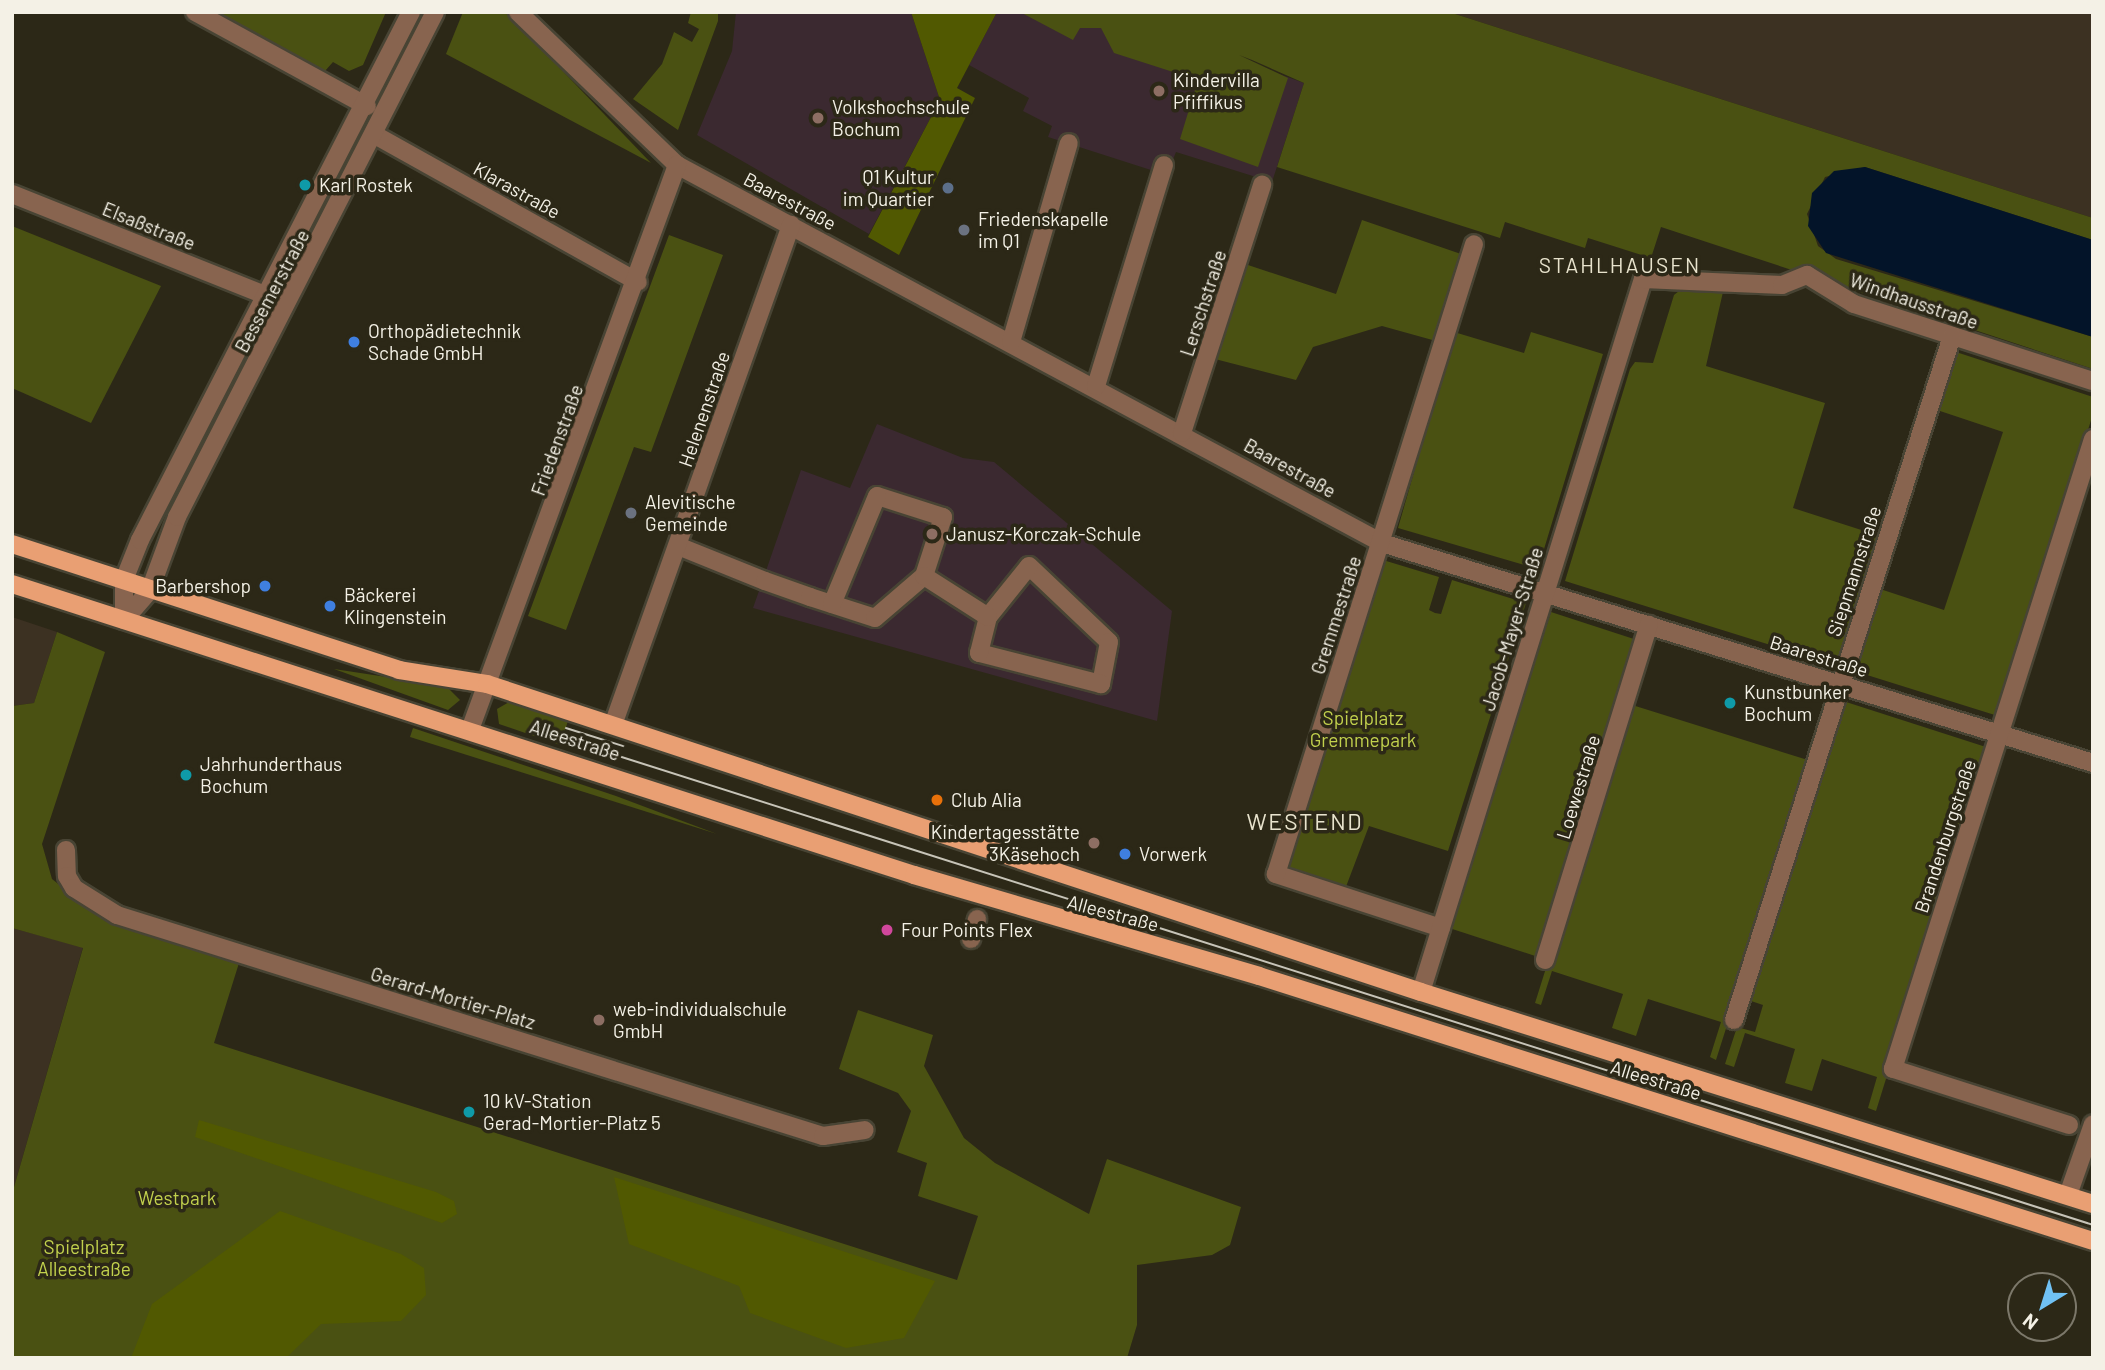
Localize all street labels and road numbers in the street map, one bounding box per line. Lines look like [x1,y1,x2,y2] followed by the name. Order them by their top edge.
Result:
[470,157,564,223] street label: Klarastraße
[740,167,840,235] street label: Baarestraße
[99,197,199,255] street label: Elsaßstraße
[230,226,314,356] street label: Bessemerstraße
[1175,247,1231,359] street label: Lerschstraße
[1847,268,1981,334] street label: Windhausstraße
[674,348,734,470] street label: Helenenstraße
[526,381,588,499] street label: Friedenstraße
[1240,433,1340,503] street label: Baarestraße
[1822,503,1886,639] street label: Siepmannstraße
[1476,544,1548,714] street label: Jacob-Mayer-Straße
[1306,553,1366,677] street label: Gremmestraße
[1767,630,1871,682] street label: Baarestraße
[527,715,623,765] street label: Alleestraße
[1551,732,1605,842] street label: Loewestraße
[1909,756,1981,916] street label: Brandenburgstraße
[1065,890,1161,936] street label: Alleestraße
[368,962,538,1034] street label: Gerard-Mortier-Platz
[1608,1055,1704,1105] street label: Alleestraße

